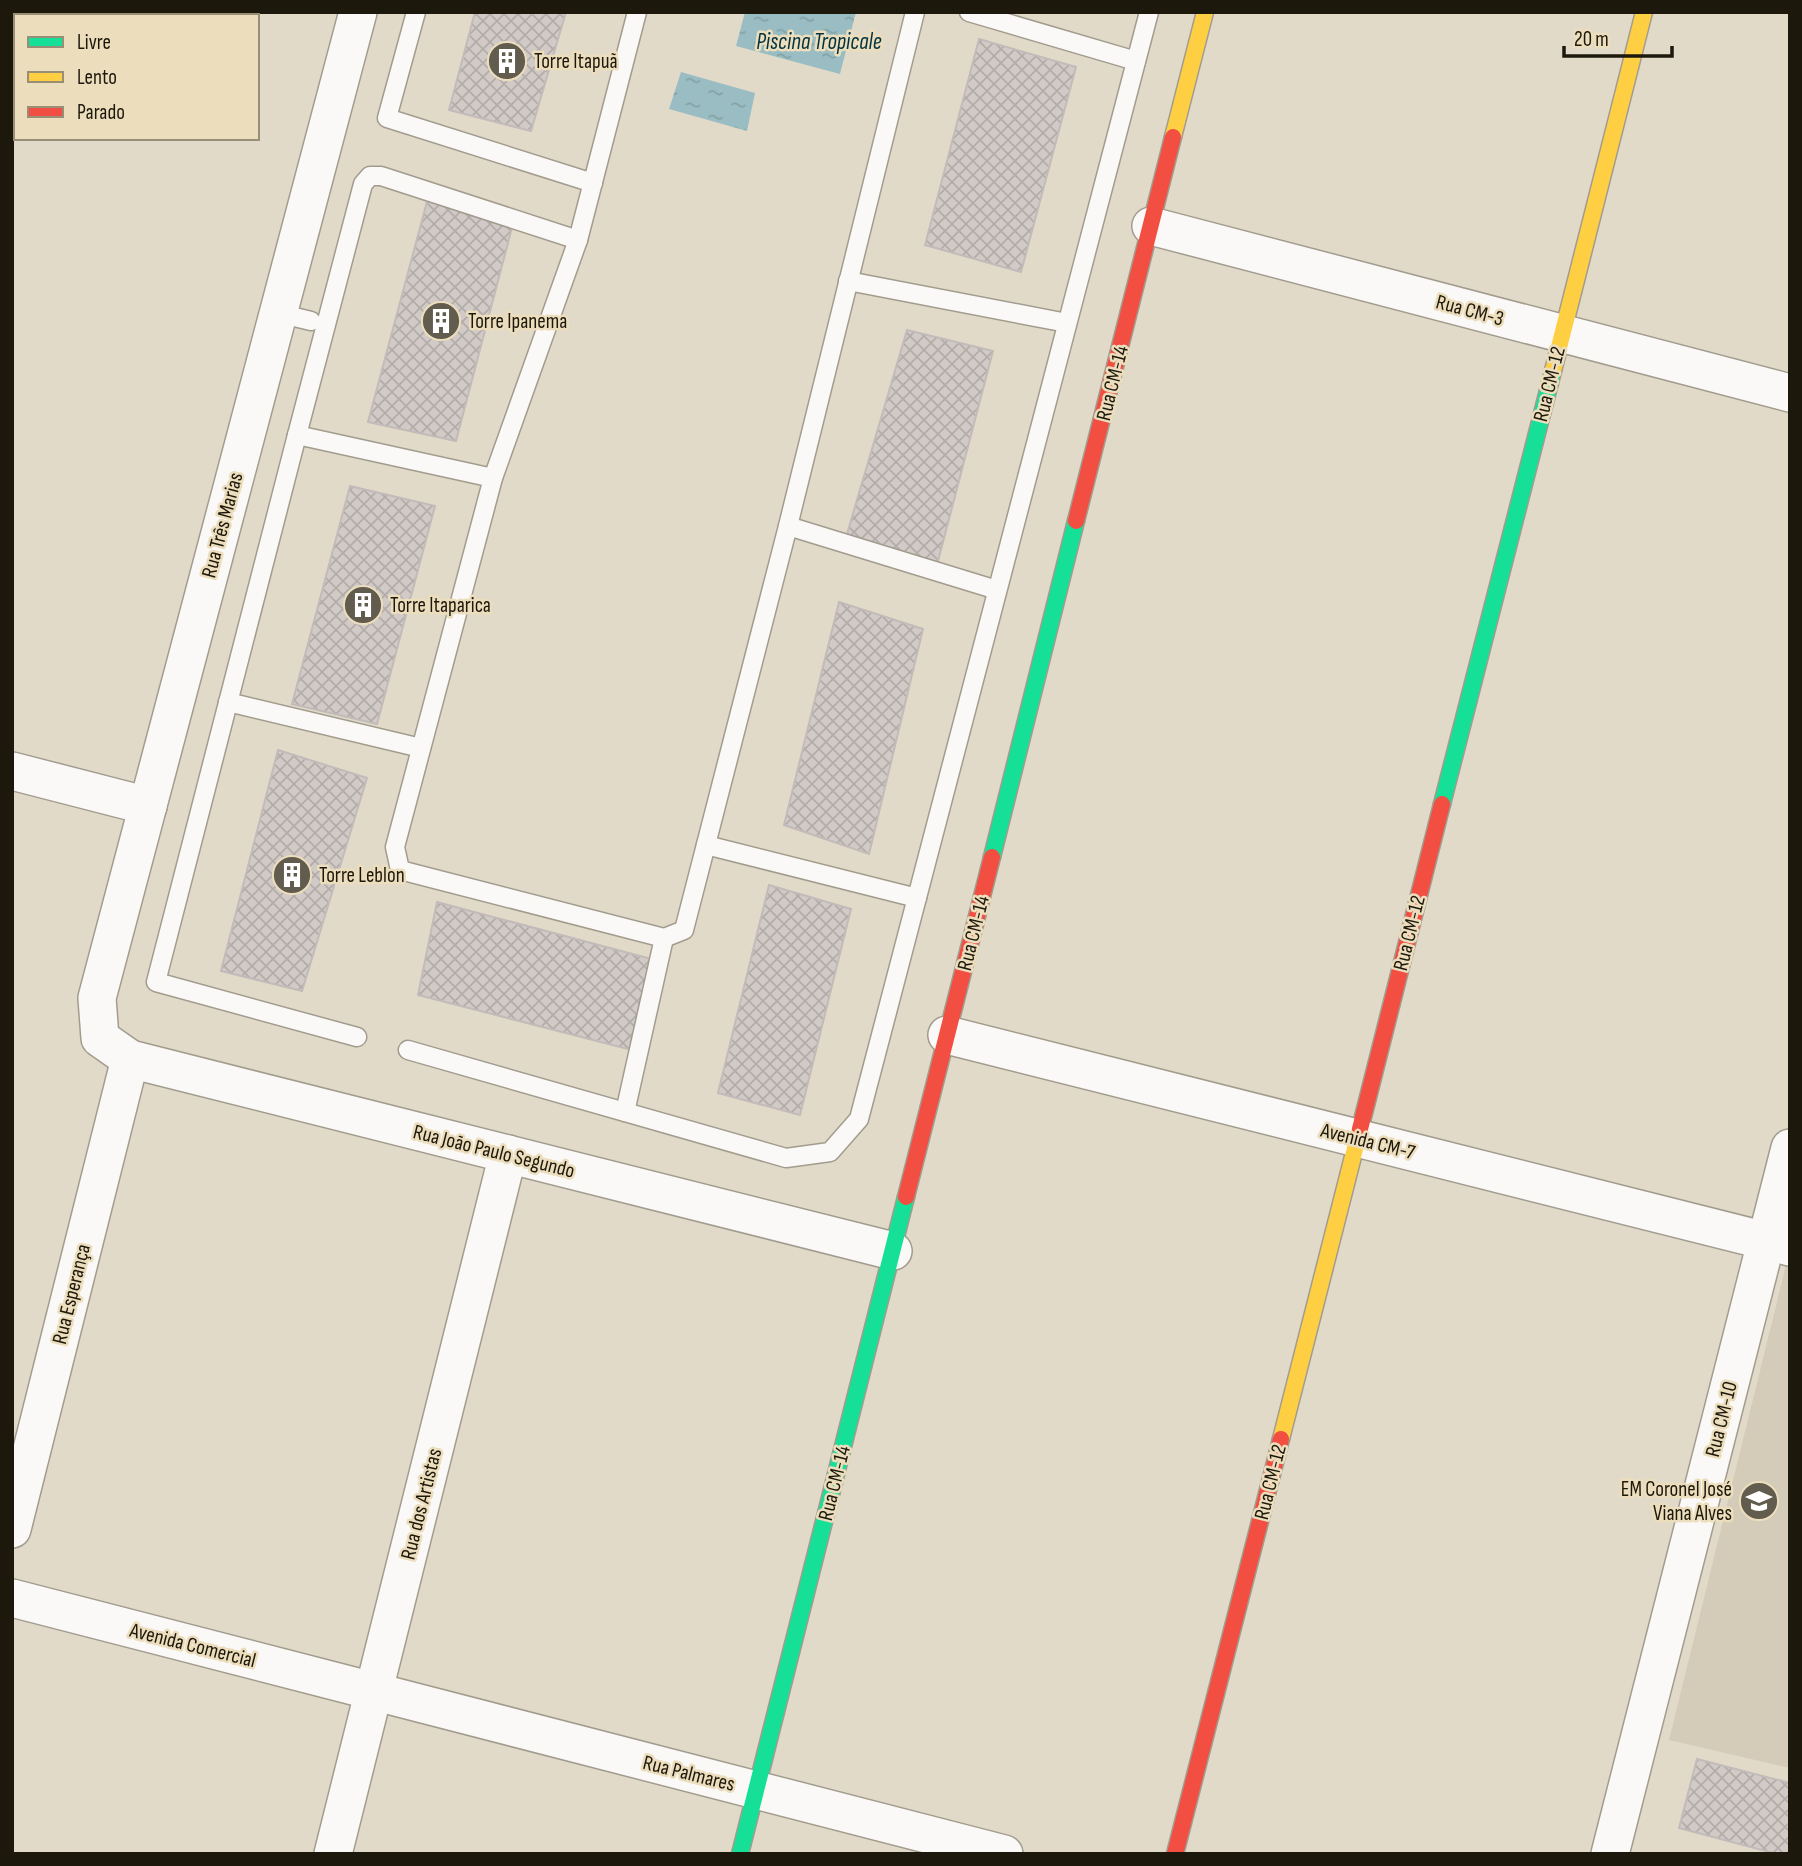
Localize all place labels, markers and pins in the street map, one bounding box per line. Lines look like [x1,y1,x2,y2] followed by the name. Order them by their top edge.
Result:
[486,40,528,82] building icon: Torre Itapuã
[534,49,618,74] place label: Torre Itapuã
[420,300,462,342] building icon: Torre Ipanema
[468,309,567,334] place label: Torre Ipanema
[342,584,384,626] building icon: Torre Itaparica
[390,593,491,618] place label: Torre Itaparica
[271,854,313,896] building icon: Torre Leblon
[319,863,405,888] place label: Torre Leblon
[1621,1477,1732,1526] place label: EM Coronel José Viana Alves
[1738,1480,1780,1522] school or university icon: EM Coronel José Viana Alves

